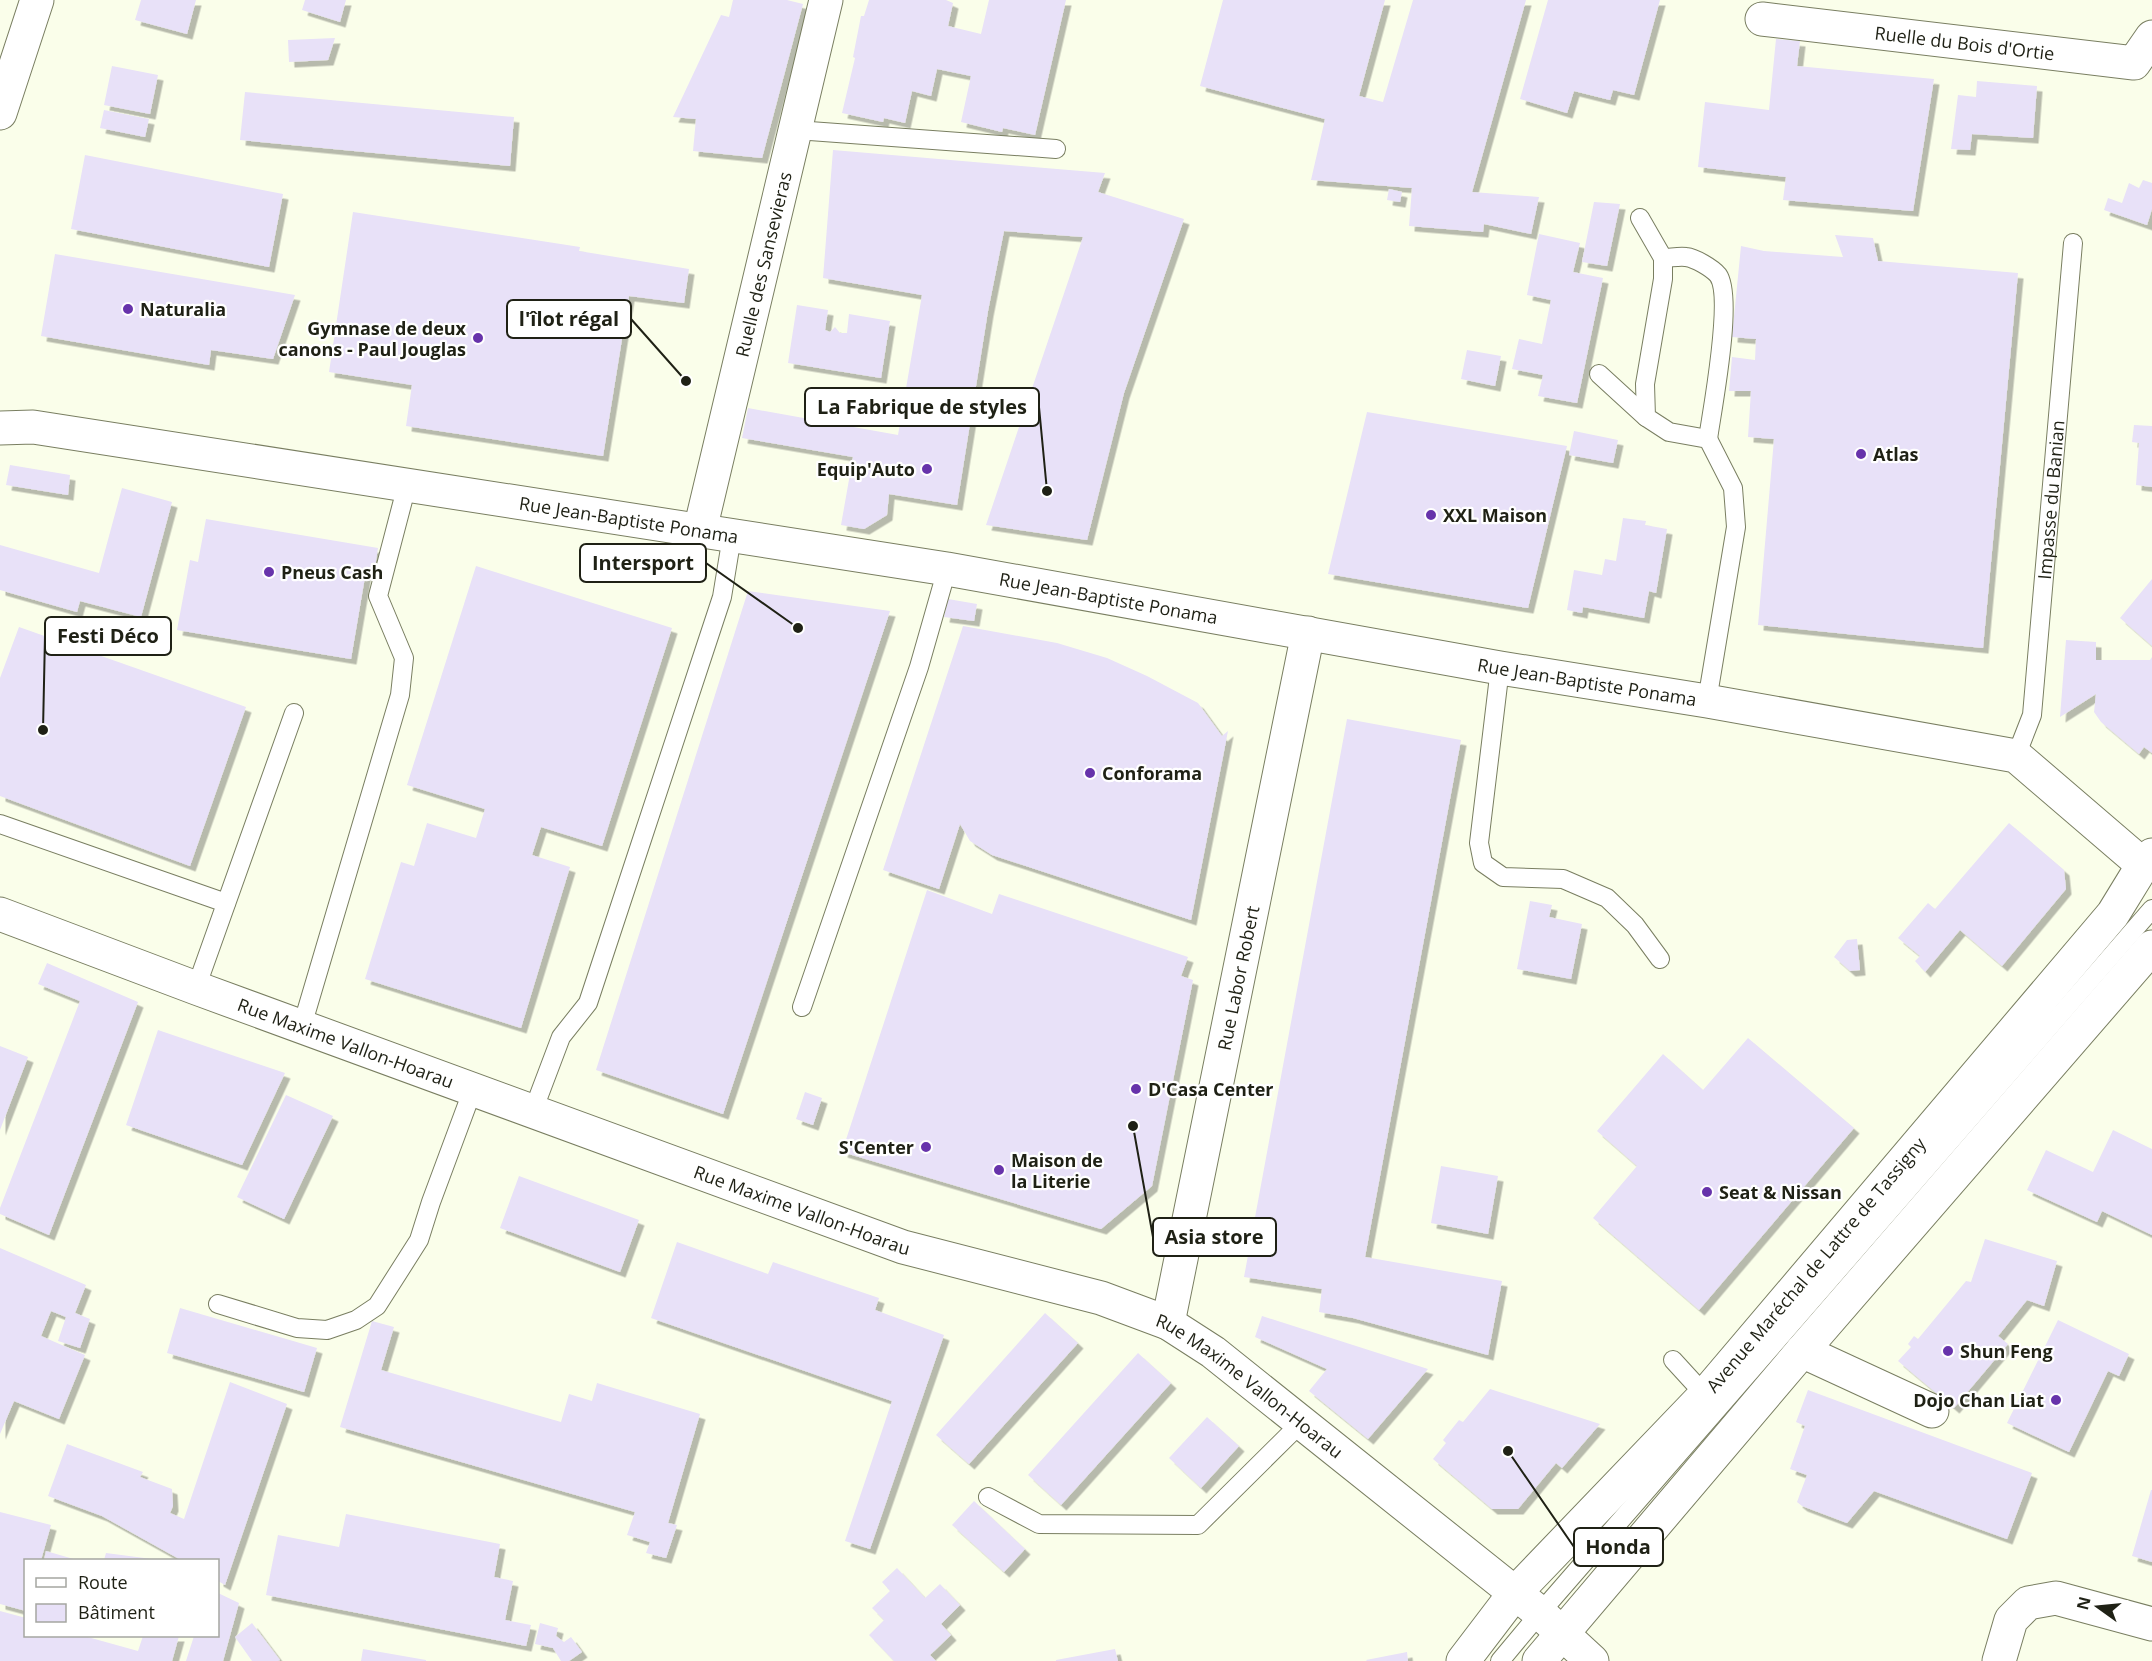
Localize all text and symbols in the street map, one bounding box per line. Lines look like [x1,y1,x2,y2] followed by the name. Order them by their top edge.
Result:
[1873,20,2056,65] street label: Ruelle du Bois d'Ortie
[730,169,797,359] street label: Ruelle des Sansevieras
[140,297,226,321] place label: Naturalia
[507,300,631,338] callout: l'îlot régal
[121,302,135,316] marker: Naturalia
[519,305,619,332] text: l'îlot régal
[278,316,467,361] place label: Gymnase de deux canons - Paul Jouglas
[471,331,485,345] marker: Gymnase de deux canons - Paul Jouglas
[805,388,1039,426] callout: La Fabrique de styles
[817,393,1027,420] text: La Fabrique de styles
[2032,419,2070,580] street label: Impasse du Banian
[1873,442,1919,466] place label: Atlas
[1854,447,1868,461] marker: Atlas
[817,457,915,481] place label: Equip'Auto
[920,462,934,476] marker: Equip'Auto
[518,491,740,548] street label: Rue Jean-Baptiste Ponama
[1443,503,1547,527] place label: XXL Maison
[1424,508,1438,522] marker: XXL Maison
[580,544,706,582] callout: Intersport
[592,549,694,576] text: Intersport
[281,560,383,584] place label: Pneus Cash
[262,565,276,579] marker: Pneus Cash
[997,567,1220,629] street label: Rue Jean-Baptiste Ponama
[45,617,171,655] callout: Festi Déco
[57,622,159,649] text: Festi Déco
[1476,652,1698,711] street label: Rue Jean-Baptiste Ponama
[1102,761,1202,785] place label: Conforama
[1083,766,1097,780] marker: Conforama
[1212,904,1264,1053] street label: Rue Labor Robert
[234,992,457,1093] street label: Rue Maxime Vallon-Hoarau
[1148,1077,1274,1101] place label: D'Casa Center
[1129,1082,1143,1096] marker: D'Casa Center
[1701,1131,1931,1397] street label: Avenue Maréchal de Lattre de Tassigny
[839,1135,914,1159] place label: S'Center
[919,1140,933,1154] marker: S'Center
[1011,1148,1103,1193] place label: Maison de la Literie
[691,1159,913,1260] street label: Rue Maxime Vallon-Hoarau
[992,1163,1006,1177] marker: Maison de la Literie
[1719,1180,1842,1204] place label: Seat & Nissan
[1700,1185,1714,1199] marker: Seat & Nissan
[1153,1218,1276,1256] callout: Asia store
[1164,1223,1264,1250] text: Asia store
[1153,1308,1348,1463] street label: Rue Maxime Vallon-Hoarau
[1960,1339,2053,1363] place label: Shun Feng
[1941,1344,1955,1358] marker: Shun Feng
[1913,1388,2044,1412] place label: Dojo Chan Liat
[2049,1393,2063,1407] marker: Dojo Chan Liat
[1574,1528,1663,1566] callout: Honda
[1585,1533,1651,1560] text: Honda
[24,1559,219,1637] legend
[78,1570,128,1594] text: Route
[2068,1577,2128,1637] north arrow
[2071,1594,2096,1612] text: N
[78,1600,155,1624] text: Bâtiment

